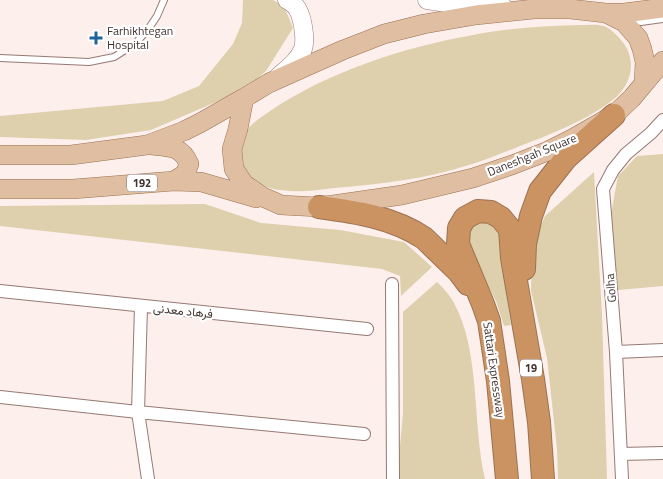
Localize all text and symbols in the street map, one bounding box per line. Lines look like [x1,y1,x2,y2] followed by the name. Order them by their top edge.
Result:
[107,21,173,54] place label: Farhikhtegan Hospital
[89,31,103,45] marker: Farhikhtegan Hospital
[484,128,579,181] street label: Daneshgah Square
[127,174,157,192] road number: 192
[600,273,621,303] street label: Golha
[152,298,214,323] street label: فرهاد معدنی
[478,321,511,419] street label: Sattari Expressway
[520,359,542,376] road number: 19

